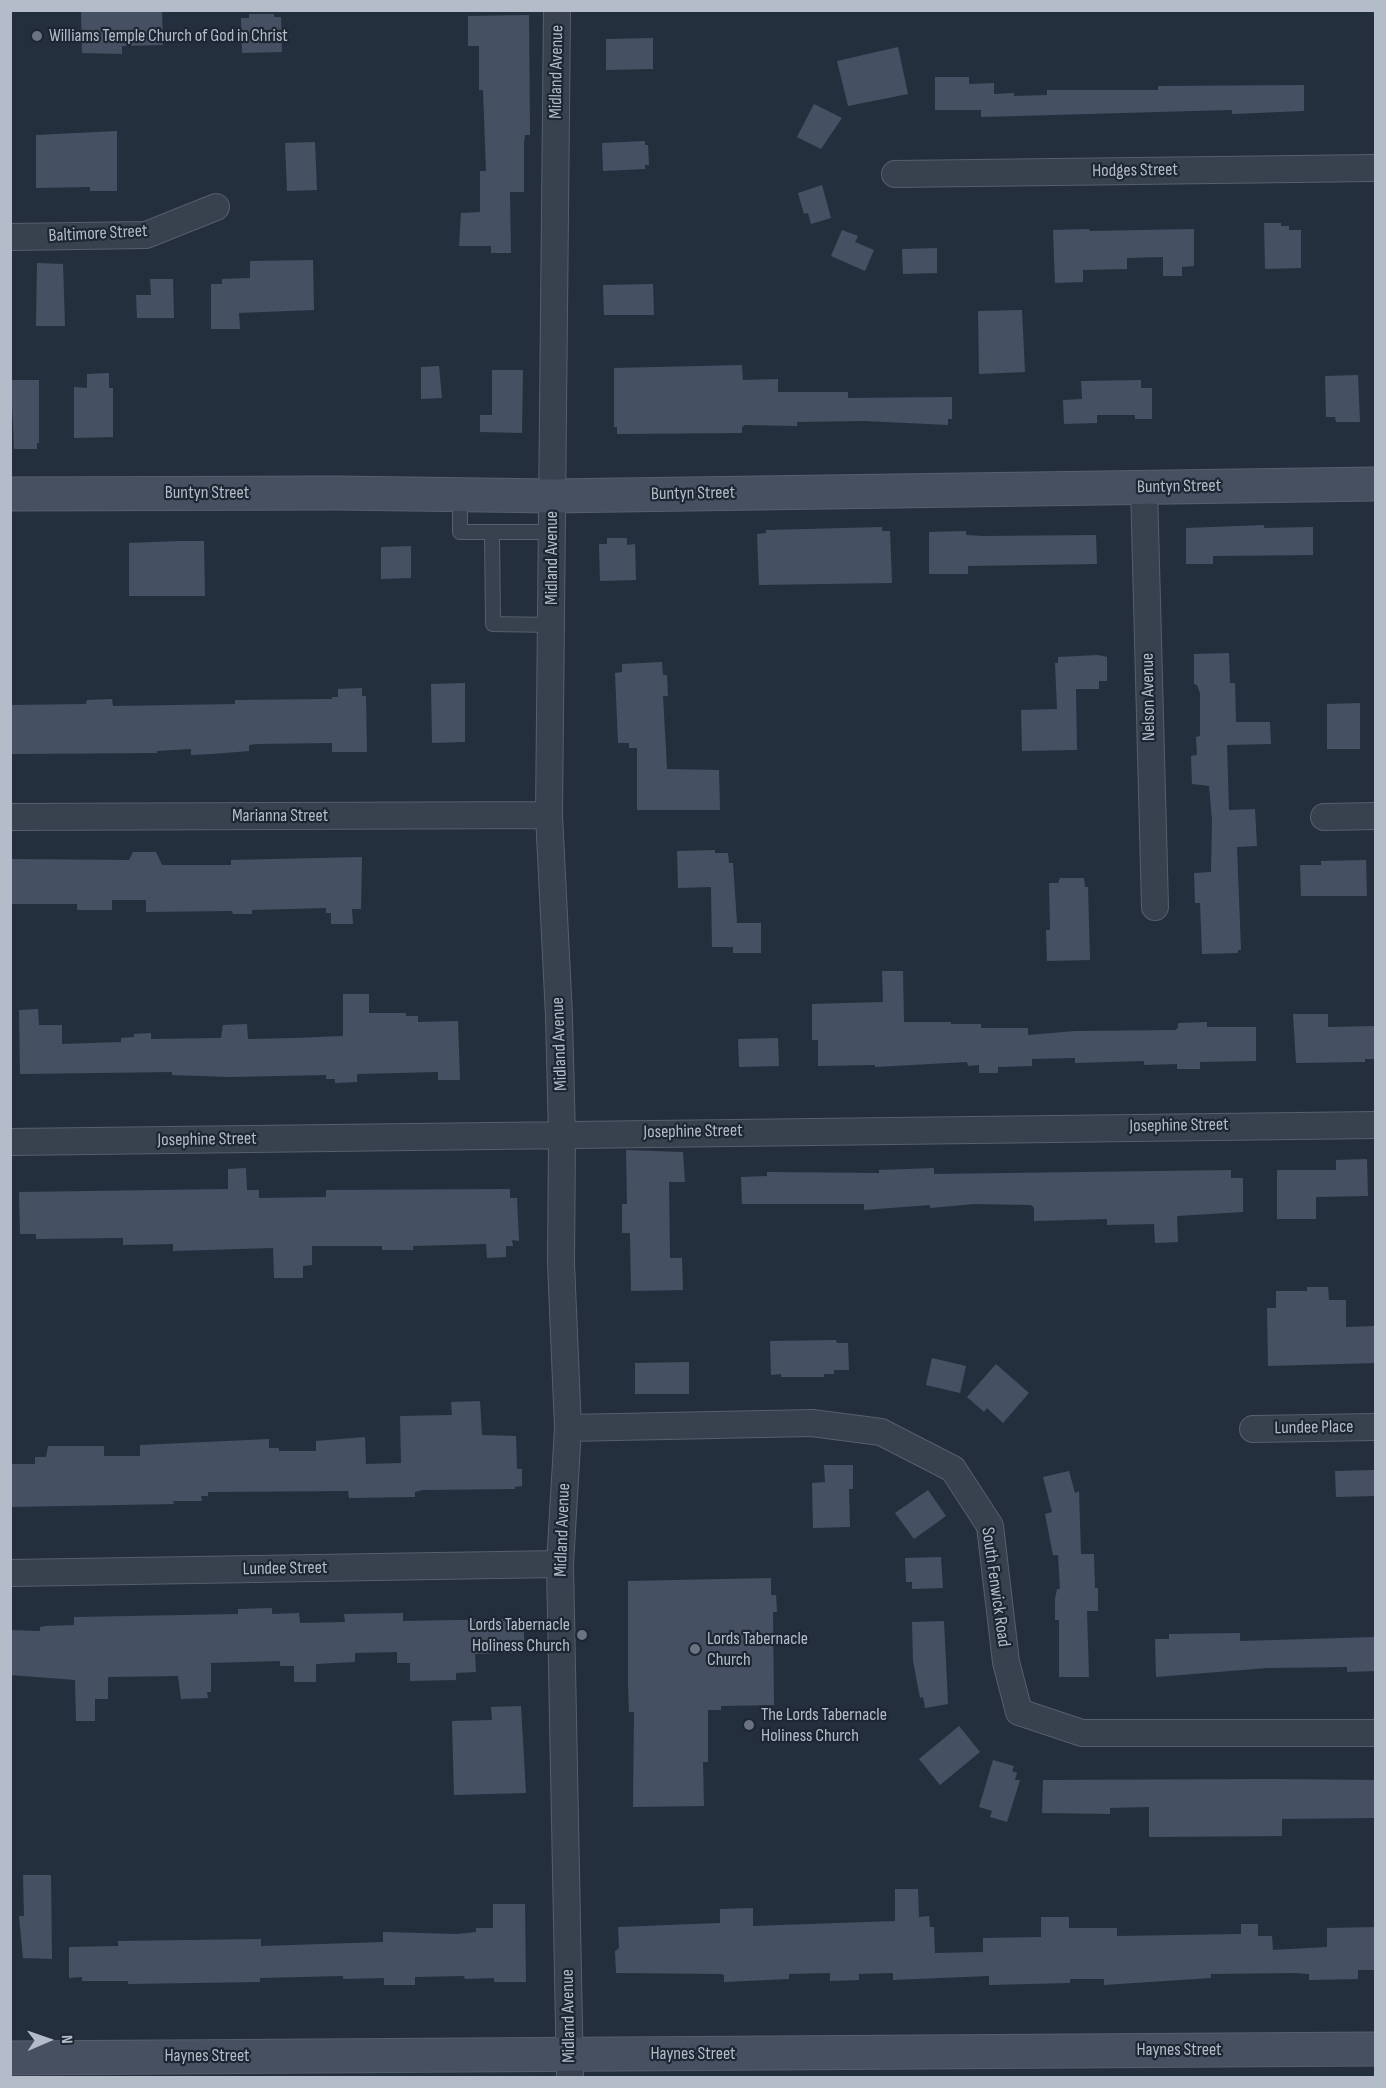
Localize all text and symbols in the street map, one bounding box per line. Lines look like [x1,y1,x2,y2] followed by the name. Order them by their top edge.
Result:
[49,25,288,47] place label: Williams Temple Church of God in Christ
[545,25,569,119] street label: Midland Avenue
[30,29,44,43] marker: Williams Temple Church of God in Christ
[1092,159,1178,183] street label: Hodges Street
[48,221,148,247] street label: Baltimore Street
[1137,475,1221,499] street label: Buntyn Street
[165,482,249,504] street label: Buntyn Street
[651,482,735,506] street label: Buntyn Street
[541,511,563,605] street label: Midland Avenue
[1137,653,1161,741] street label: Nelson Avenue
[232,805,328,827] street label: Marianna Street
[548,997,572,1091] street label: Midland Avenue
[1129,1114,1229,1138] street label: Josephine Street
[643,1120,743,1144] street label: Josephine Street
[157,1128,257,1152] street label: Josephine Street
[1274,1417,1354,1439] street label: Lundee Place
[551,1483,575,1577] street label: Midland Avenue
[976,1526,1014,1648] street label: South Fenwick Road
[242,1557,328,1581] street label: Lundee Street
[469,1614,570,1656] place label: Lords Tabernacle Holiness Church
[575,1628,589,1642] marker: Lords Tabernacle Holiness Church
[707,1628,808,1670] place label: Lords Tabernacle Church
[688,1642,702,1656] marker: Lords Tabernacle Church
[761,1704,887,1746] place label: The Lords Tabernacle Holiness Church
[742,1718,756,1732] marker: The Lords Tabernacle Holiness Church
[557,1969,581,2063] street label: Midland Avenue
[18,2010,78,2070] north arrow
[57,2035,76,2044] text: N
[1136,2039,1222,2061] street label: Haynes Street
[650,2043,736,2065] street label: Haynes Street
[164,2045,250,2067] street label: Haynes Street

